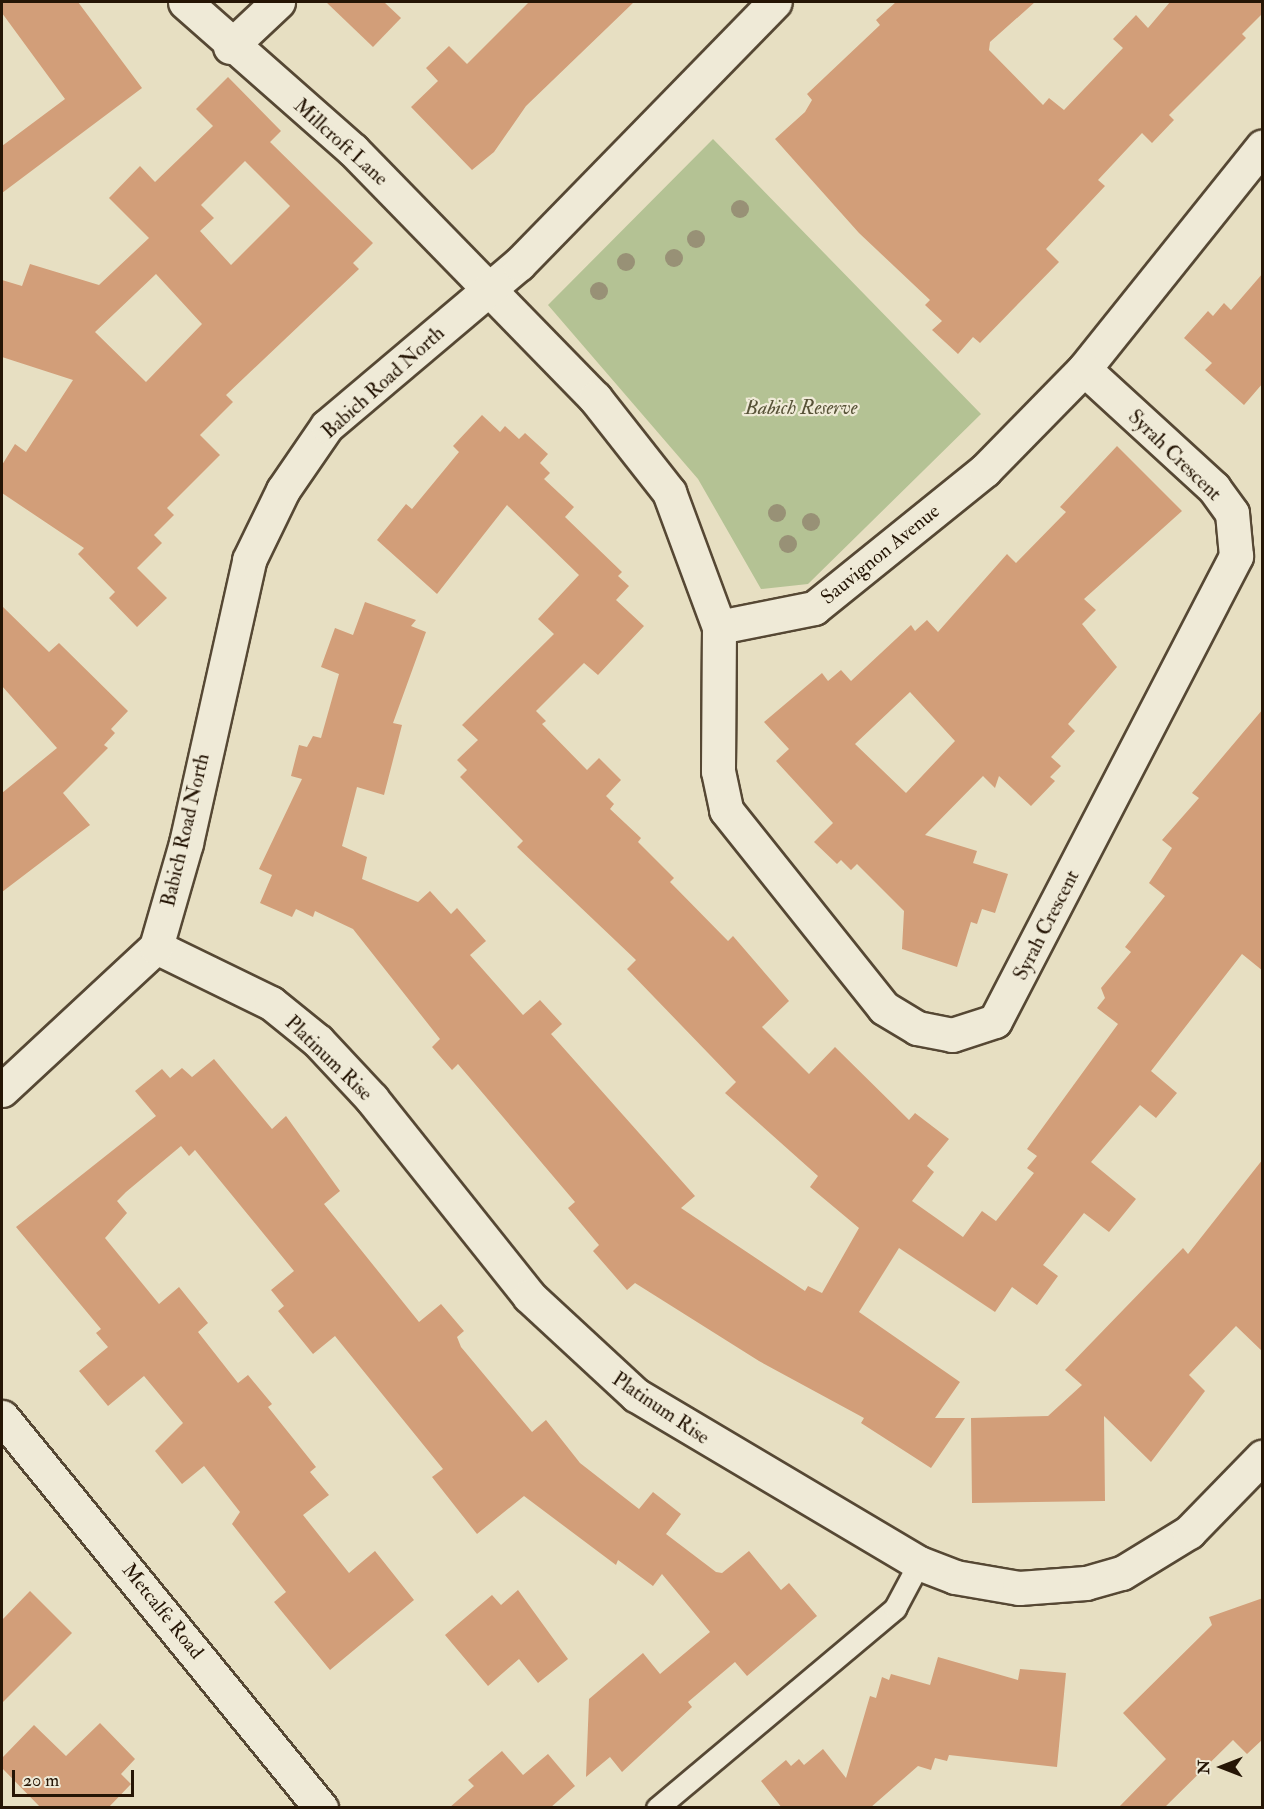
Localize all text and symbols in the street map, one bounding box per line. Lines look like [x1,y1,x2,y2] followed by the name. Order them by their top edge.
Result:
[289,93,393,191] street label: Millcroft Lane
[317,321,449,443] street label: Babich Road North
[745,395,857,419] park label: Babich Reserve
[1123,405,1227,505] street label: Syrah Crescent
[816,499,944,609] street label: Sauvignon Avenue
[156,751,214,909] street label: Babich Road North
[1008,866,1084,984] street label: Syrah Crescent
[280,1010,378,1106] street label: Platinum Rise
[608,1367,714,1449] street label: Platinum Rise
[117,1558,209,1664] street label: Metcalfe Road
[1192,1737,1252,1797] north arrow
[15,1758,136,1796] scale bar
[1194,1760,1214,1774] text: N
[23,1769,59,1792] text: 20 m

